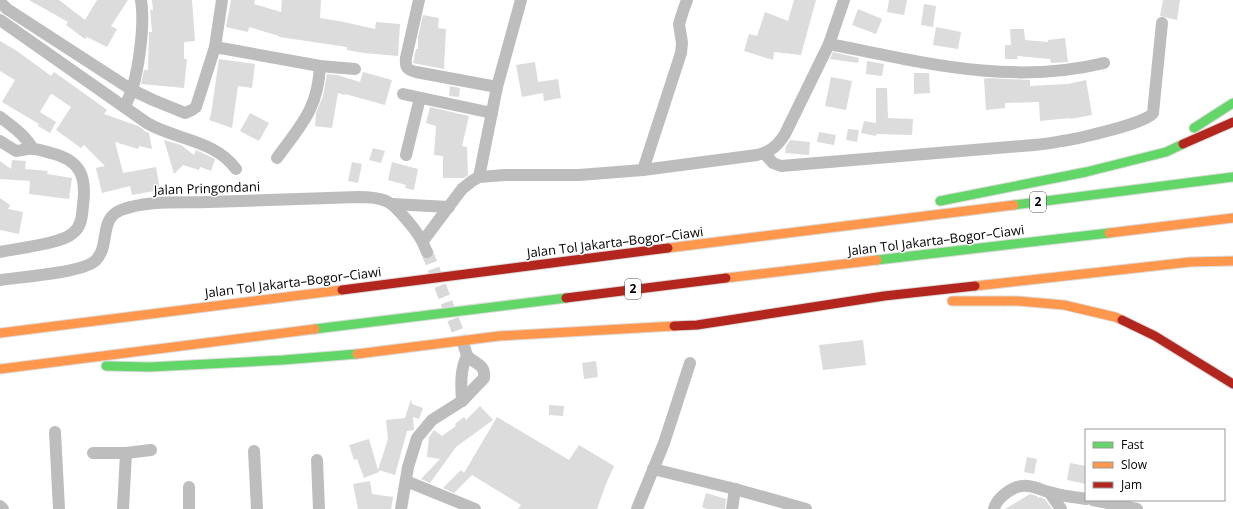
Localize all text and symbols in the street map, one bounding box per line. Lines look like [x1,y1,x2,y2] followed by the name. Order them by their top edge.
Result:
[152,177,260,199] street label: Jalan Pringondani
[1030,192,1046,212] road number: 2
[845,220,1025,260] street label: Jalan Tol Jakarta–Bogor–Ciawi
[524,222,704,262] street label: Jalan Tol Jakarta–Bogor–Ciawi
[202,262,382,302] street label: Jalan Tol Jakarta–Bogor–Ciawi
[625,279,641,299] road number: 2
[1085,429,1225,501] legend
[1121,436,1144,453] text: Fast
[1121,456,1148,473] text: Slow
[1120,476,1142,493] text: Jam

